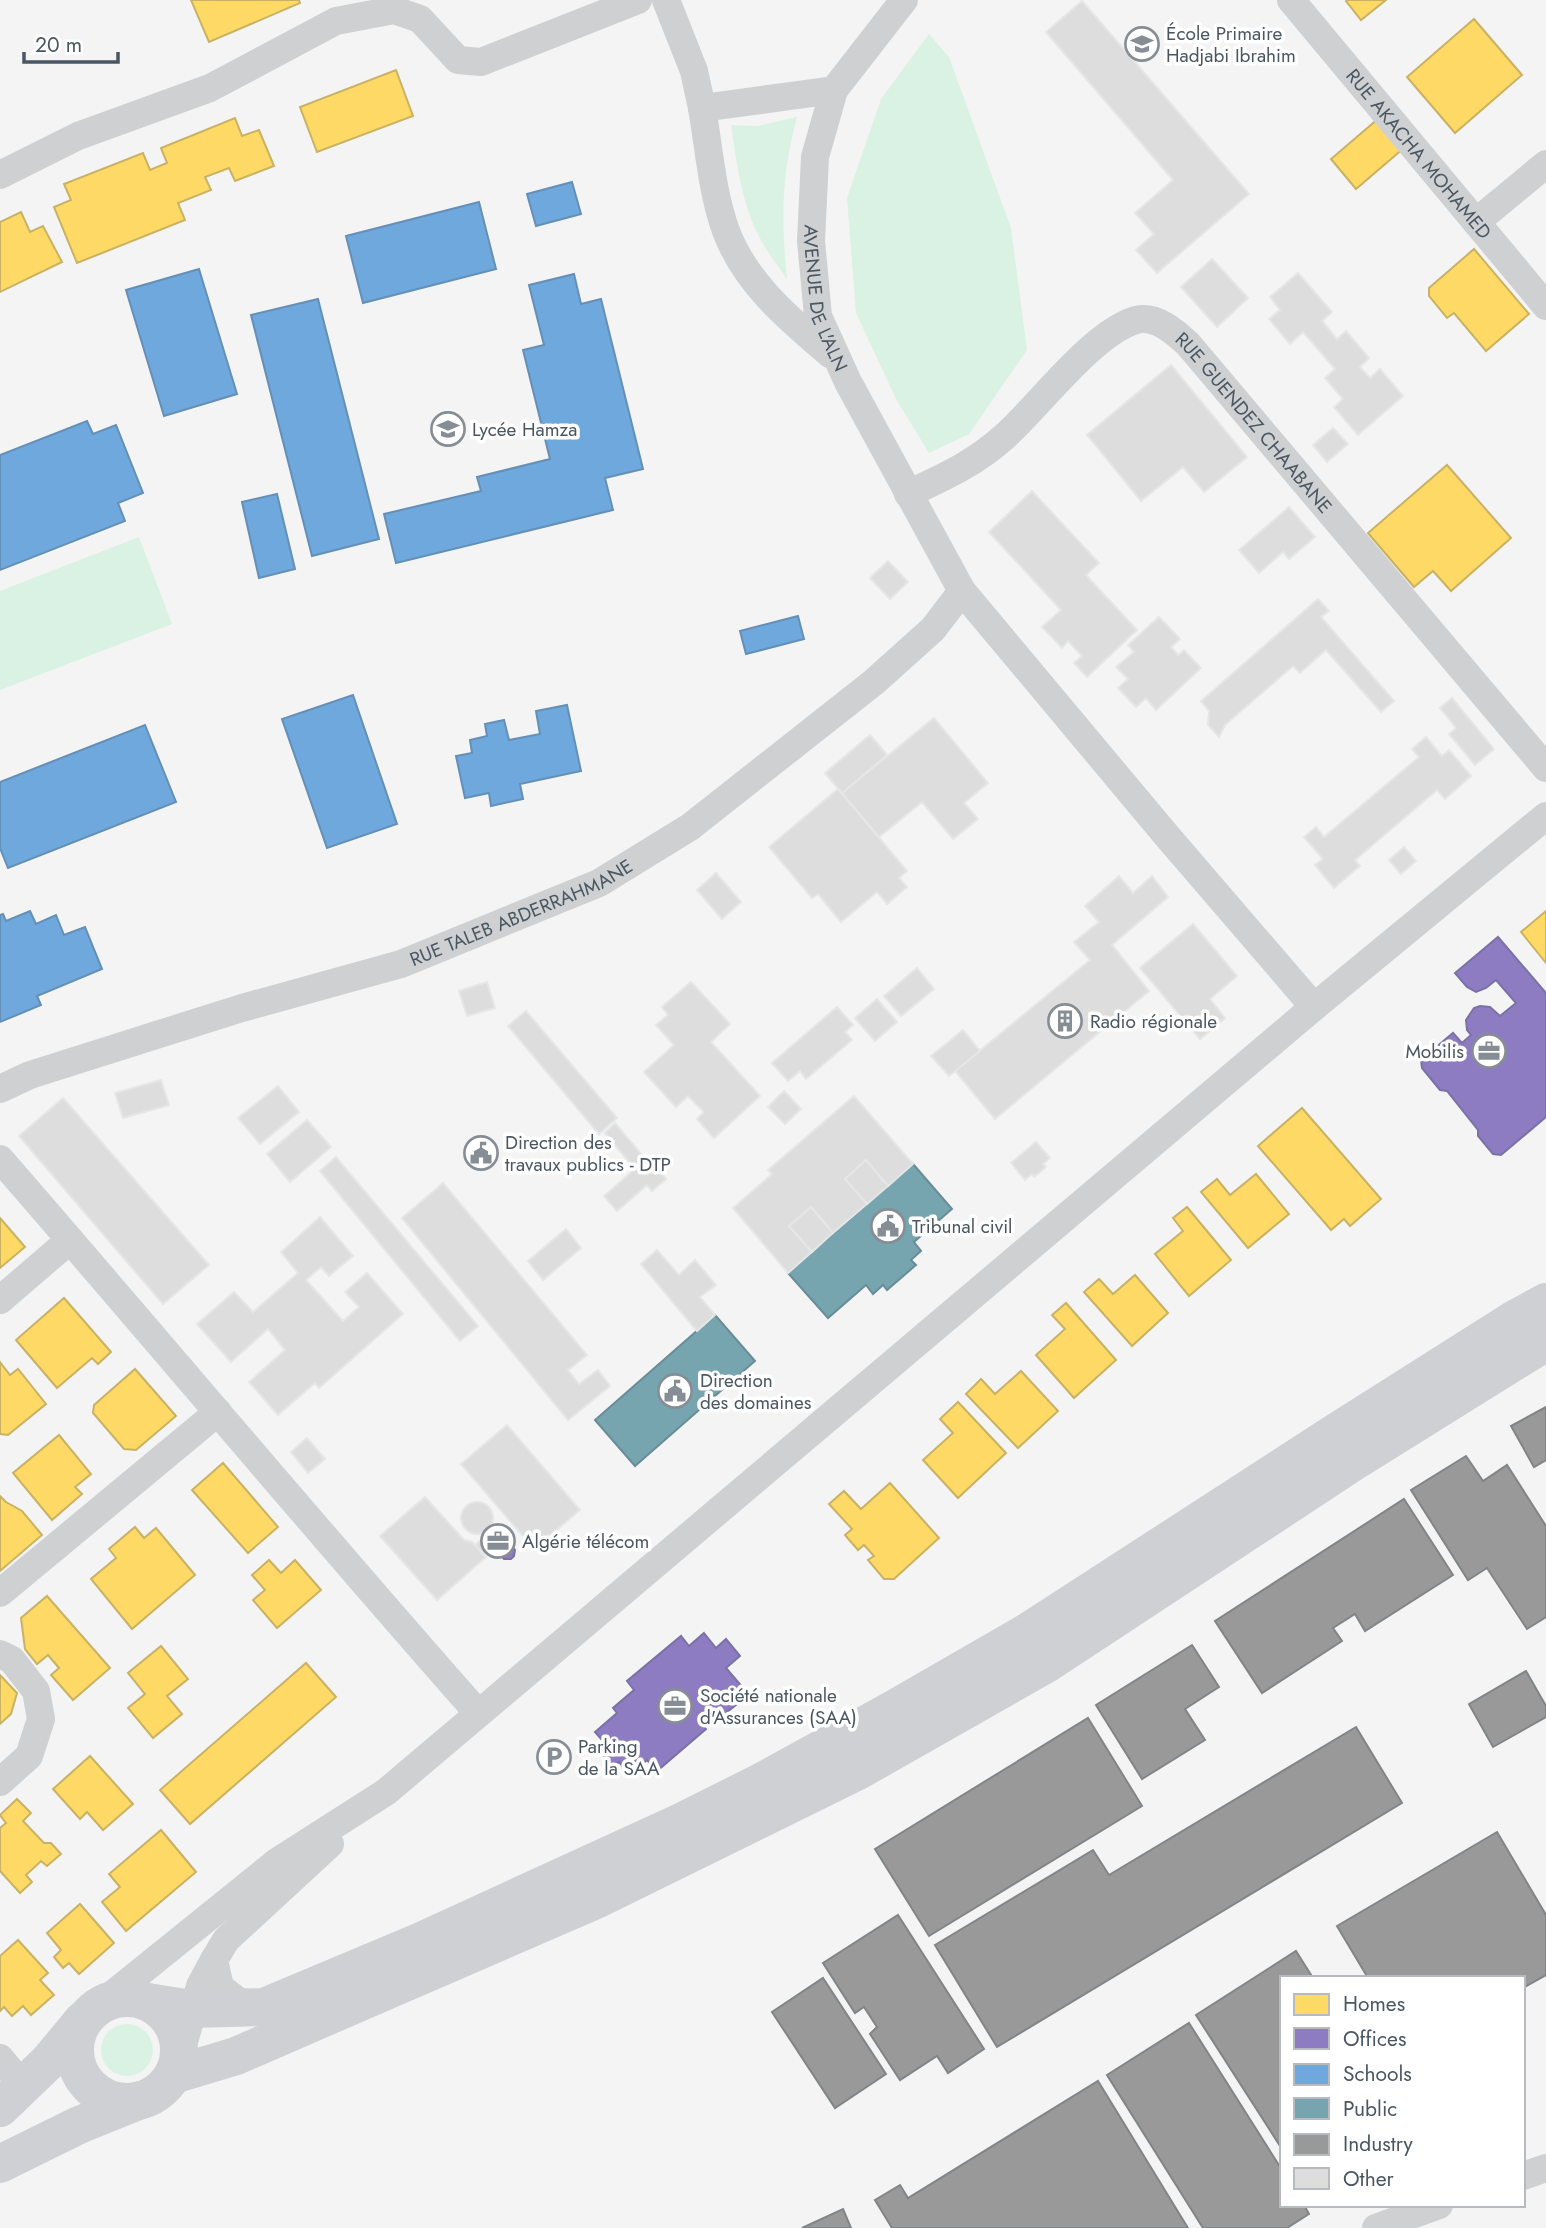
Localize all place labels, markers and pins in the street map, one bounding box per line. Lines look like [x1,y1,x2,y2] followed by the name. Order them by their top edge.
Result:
[1166,20,1296,69] place label: École Primaire Hadjabi Ibrahim
[1123,25,1161,63] school or university icon: École Primaire Hadjabi Ibrahim
[429,410,467,448] school or university icon: Lycée Hamza
[472,416,577,443] place label: Lycée Hamza
[1046,1002,1084,1040] building icon: Radio régionale
[1090,1008,1217,1035] place label: Radio régionale
[1470,1032,1508,1070] office icon: Mobilis
[1405,1038,1464,1065] place label: Mobilis
[505,1129,671,1178] place label: Direction des travaux publics - DTP
[462,1134,500,1172] public building icon: Direction des travaux publics - DTP
[869,1207,907,1245] public building icon: Tribunal civil
[912,1213,1012,1240] place label: Tribunal civil
[700,1367,812,1416] place label: Direction des domaines
[656,1372,694,1410] public building icon: Direction des domaines
[479,1522,517,1560] office icon: Algérie télécom
[522,1528,649,1555] place label: Algérie télécom
[700,1682,857,1731] place label: Société nationale d'Assurances (SAA)
[656,1687,694,1725] office icon: Société nationale d'Assurances (SAA)
[578,1733,660,1782] place label: Parking de la SAA
[535,1738,573,1776] parking icon: Parking de la SAA

